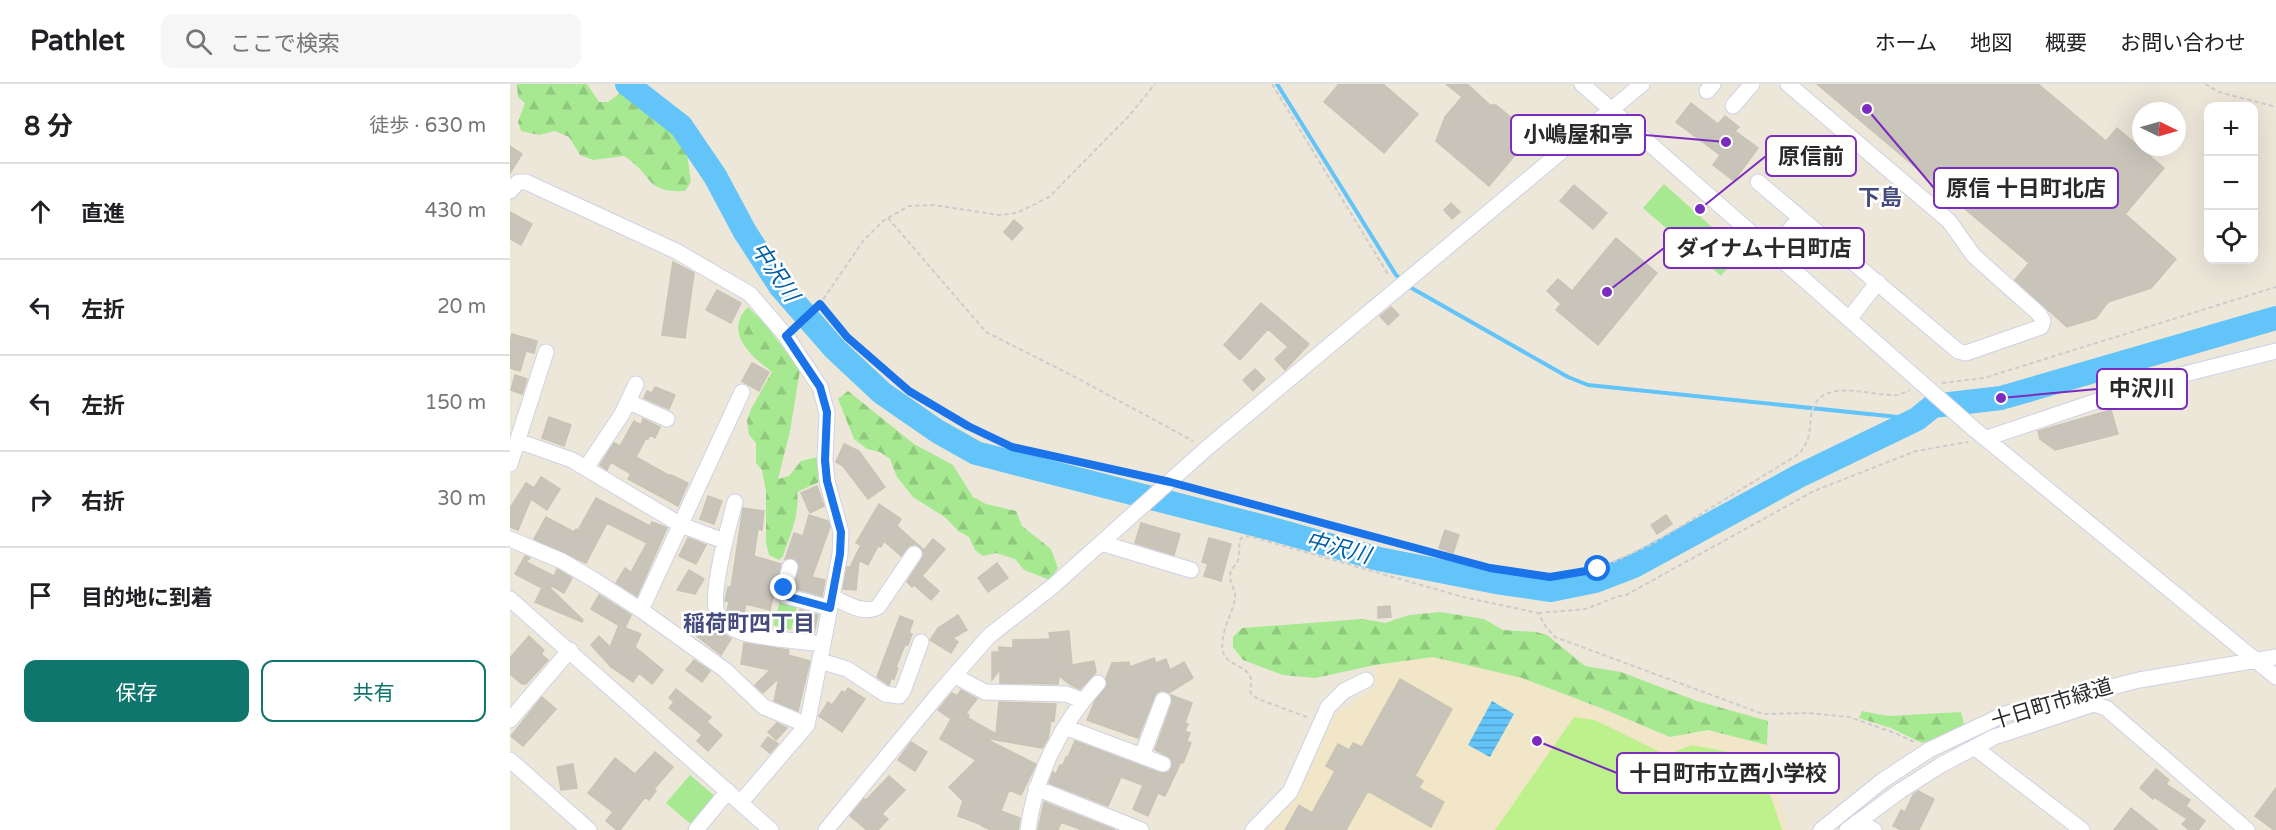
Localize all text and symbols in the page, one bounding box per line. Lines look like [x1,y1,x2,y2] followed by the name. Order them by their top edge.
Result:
[161,14,581,68] search box
[30,24,125,58] text: Pathlet
[182,25,215,58] icon: search
[230,31,340,57] text: ここで検索
[1875,31,1937,56] text: ホーム
[1970,31,2012,56] text: 地図
[2045,31,2087,56] text: 概要
[2120,31,2246,56] text: お問い合わせ
[2132,102,2186,156] north arrow
[2204,102,2258,264] map controls
[2204,102,2258,156] button: +
[24,111,73,142] text: 8 分
[369,114,486,138] text: 徒歩 · 630 m
[1511,115,1645,155] callout: 小嶋屋和亭
[1523,122,1633,148] text: 小嶋屋和亭
[1766,136,1856,176] callout: 原信前
[1778,144,1844,170] text: 原信前
[2204,156,2258,210] button: −
[1934,168,2118,208] callout: 原信 十日町北店
[1946,176,2106,202] text: 原信 十日町北店
[1858,185,1902,211] district label: 下島
[24,195,57,228] icon: ahead
[425,199,486,223] text: 430 m
[81,201,125,227] text: 直進
[2204,210,2258,264] button: locate
[1664,228,1864,268] callout: ダイナム十日町店
[1677,236,1851,262] text: ダイナム十日町店
[746,237,805,308] water label: 中沢川
[24,291,57,324] icon: left
[437,295,486,319] text: 20 m
[81,297,125,323] text: 左折
[2097,369,2187,409] callout: 中沢川
[2109,376,2175,402] text: 中沢川
[24,387,57,420] icon: left
[425,391,486,415] text: 150 m
[81,393,125,419] text: 左折
[24,483,57,516] icon: right
[437,487,486,511] text: 30 m
[81,489,125,515] text: 右折
[1303,527,1375,570] water label: 中沢川
[1584,555,1610,581] route start
[770,574,796,600] route end
[24,579,57,612] icon: arrive
[81,585,213,611] text: 目的地に到着
[683,611,815,637] district label: 稲荷町四丁目
[24,660,249,722] button: 保存
[261,660,486,722] button: 共有
[1988,674,2116,734] street label: 十日町市緑道
[1617,753,1839,793] callout: 十日町市立西小学校
[1629,761,1827,787] text: 十日町市立西小学校

